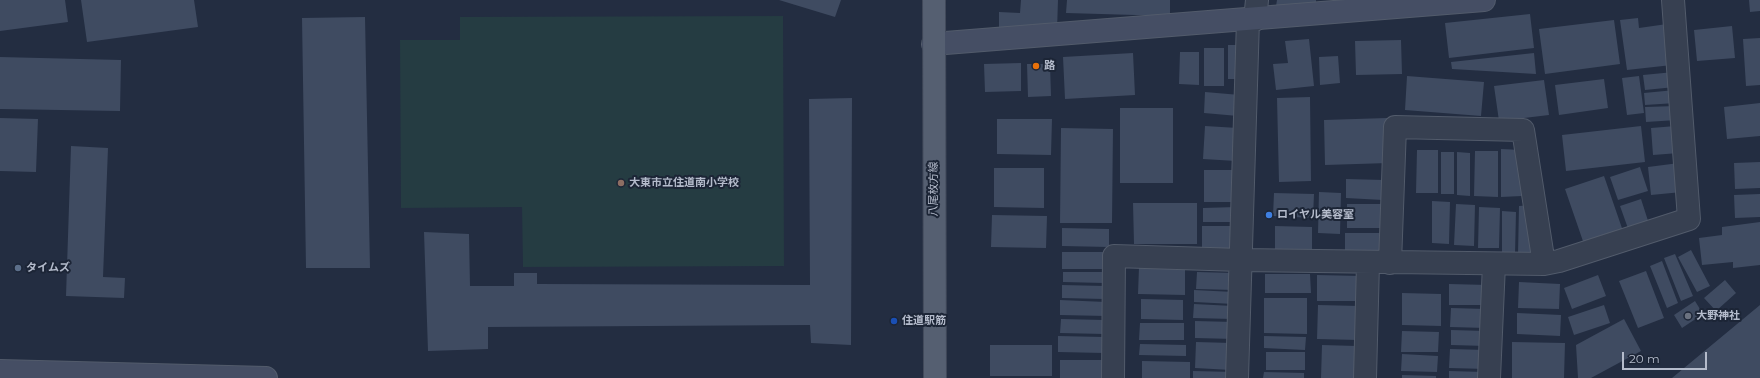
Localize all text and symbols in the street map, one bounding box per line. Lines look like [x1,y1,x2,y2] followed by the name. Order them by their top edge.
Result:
[1044,59,1055,73] place label: 路
[1031,61,1041,71] marker: 路
[927,162,941,216] street label: 八尾枚方線
[629,176,739,190] place label: 大東市立住道南小学校
[616,178,626,188] marker: 大東市立住道南小学校
[1277,208,1354,222] place label: ロイヤル美容室
[1264,210,1274,220] marker: ロイヤル美容室
[26,261,70,275] place label: タイムズ
[13,263,23,273] marker: タイムズ
[1696,309,1740,323] place label: 大野神社
[1683,311,1693,321] marker: 大野神社
[902,314,946,328] place label: 住道駅筋
[889,316,899,326] marker: 住道駅筋
[1624,344,1709,370] scale bar
[1629,351,1660,366] text: 20 m

